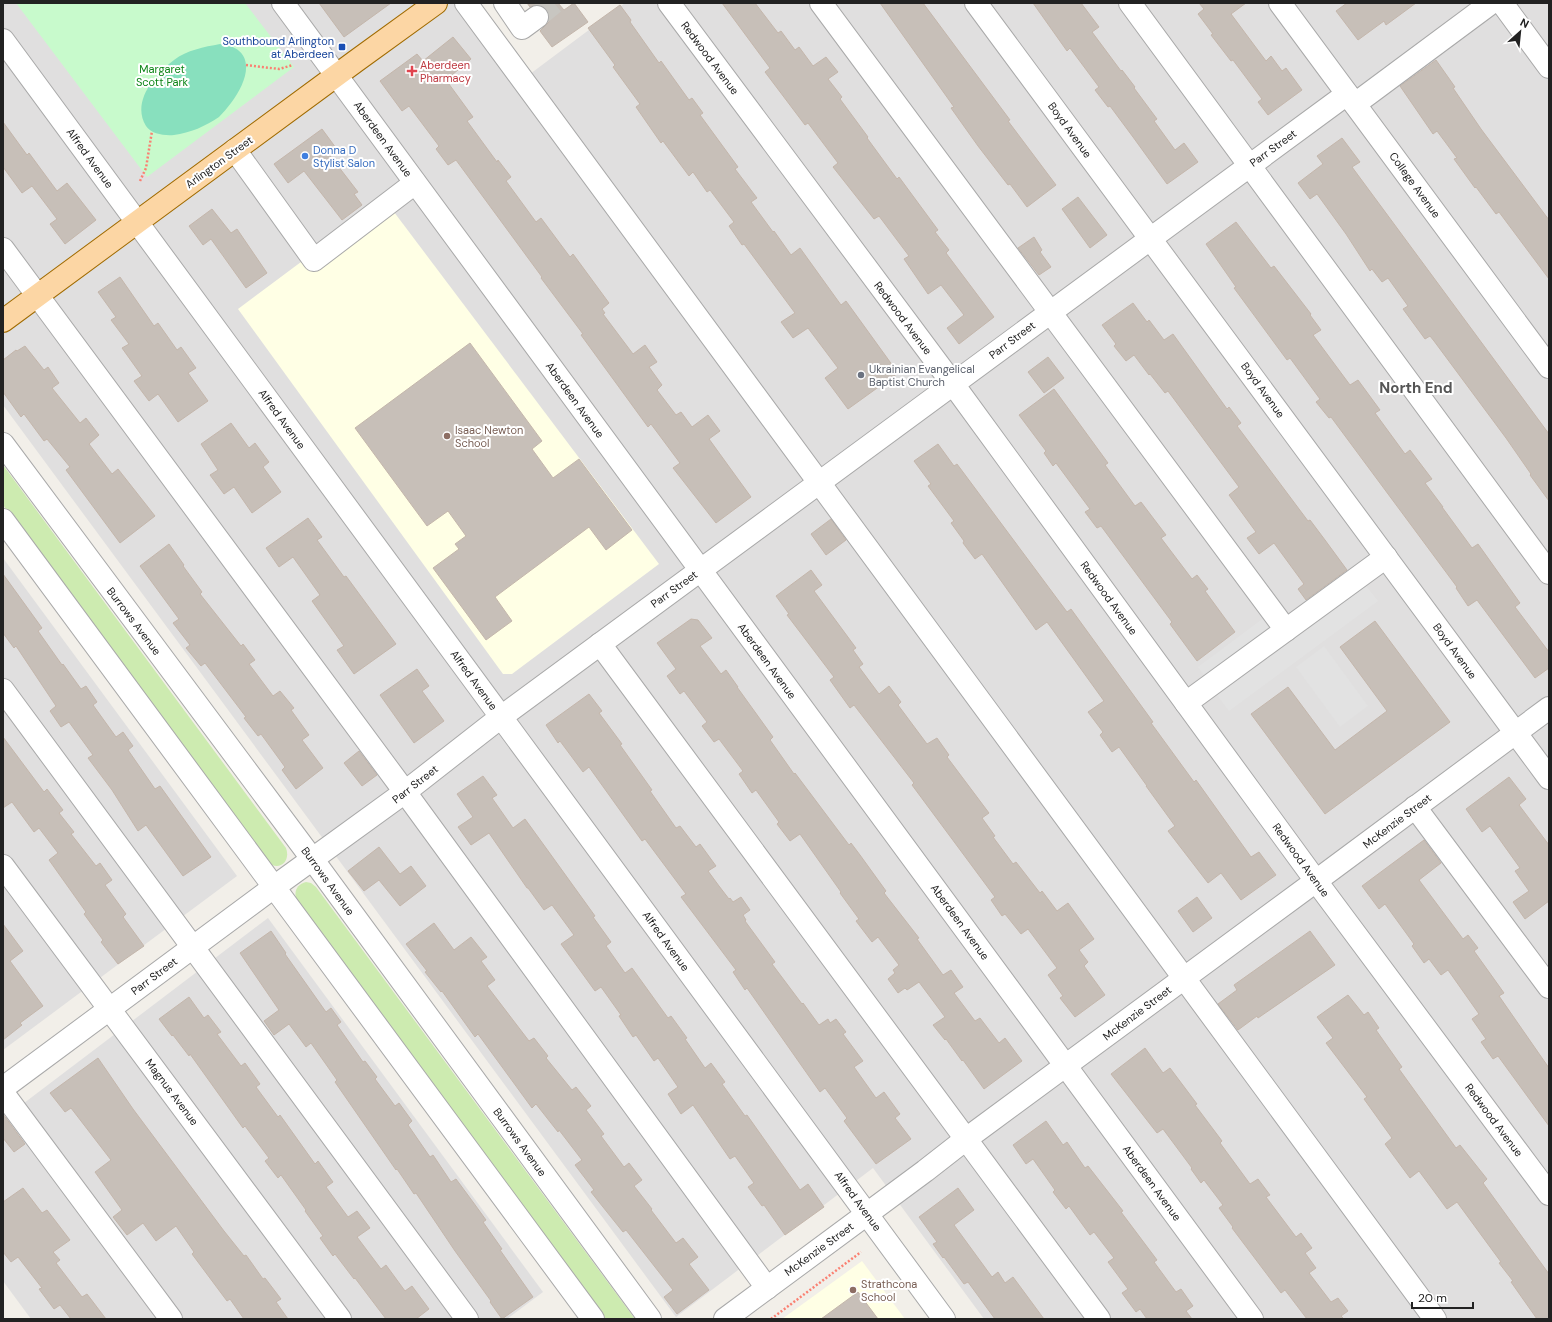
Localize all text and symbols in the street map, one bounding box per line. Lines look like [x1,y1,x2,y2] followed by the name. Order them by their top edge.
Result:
[1500,12,1540,52] north arrow
[1518,15,1531,31] text: N
[678,19,742,97] street label: Redwood Avenue
[222,34,334,61] place label: Southbound Arlington at Aberdeen
[337,42,347,52] marker: Southbound Arlington at Aberdeen
[420,58,471,85] place label: Aberdeen Pharmacy
[136,62,189,89] park label: Margaret Scott Park
[407,66,417,76] marker: Aberdeen Pharmacy
[351,98,415,180] street label: Aberdeen Avenue
[1045,99,1095,161] street label: Boyd Avenue
[64,125,116,191] street label: Alfred Avenue
[1247,126,1299,170] street label: Parr Street
[183,133,255,191] street label: Arlington Street
[313,143,375,170] place label: Donna D Stylist Salon
[1386,149,1444,221] street label: College Avenue
[300,151,310,161] marker: Donna D Stylist Salon
[871,279,935,357] street label: Redwood Avenue
[986,318,1038,362] street label: Parr Street
[543,359,607,441] street label: Aberdeen Avenue
[1238,359,1288,421] street label: Boyd Avenue
[869,362,975,389] place label: Ukrainian Evangelical Baptist Church
[856,370,866,380] marker: Ukrainian Evangelical Baptist Church
[1379,378,1453,398] district label: North End
[256,386,308,452] street label: Alfred Avenue
[455,423,523,450] place label: Isaac Newton School
[442,431,452,441] marker: Isaac Newton School
[1078,558,1140,638] street label: Redwood Avenue
[648,567,700,611] street label: Parr Street
[104,584,164,658] street label: Burrows Avenue
[735,620,799,702] street label: Aberdeen Avenue
[1430,620,1480,682] street label: Boyd Avenue
[448,647,500,713] street label: Alfred Avenue
[389,762,441,806] street label: Parr Street
[1360,791,1434,851] street label: McKenzie Street
[1270,820,1332,900] street label: Redwood Avenue
[298,844,358,918] street label: Burrows Avenue
[928,881,992,963] street label: Aberdeen Avenue
[640,908,692,974] street label: Alfred Avenue
[128,954,180,998] street label: Parr Street
[1100,983,1174,1043] street label: McKenzie Street
[142,1056,202,1128] street label: Magnus Avenue
[1462,1081,1526,1159] street label: Redwood Avenue
[490,1105,550,1179] street label: Burrows Avenue
[1120,1142,1184,1224] street label: Aberdeen Avenue
[832,1168,884,1234] street label: Alfred Avenue
[782,1219,856,1279] street label: McKenzie Street
[861,1277,917,1304] place label: Strathcona School
[1412,1284,1473,1310] scale bar
[848,1285,858,1295] marker: Strathcona School
[1418,1290,1447,1306] text: 20 m

